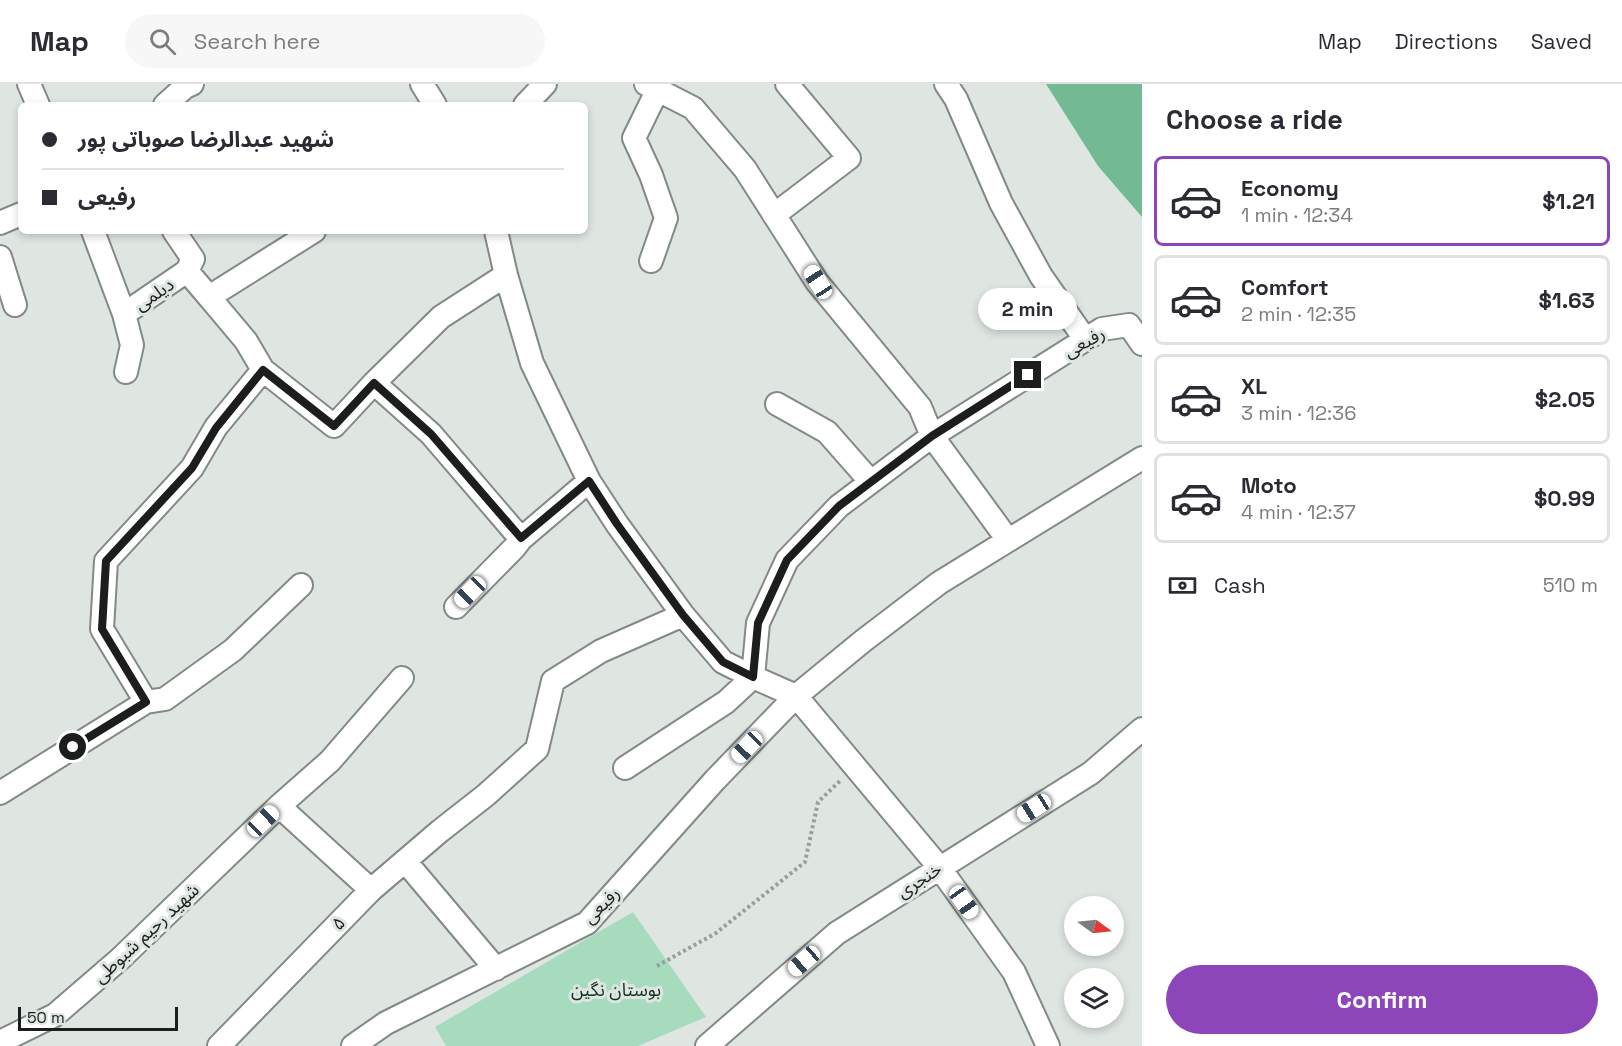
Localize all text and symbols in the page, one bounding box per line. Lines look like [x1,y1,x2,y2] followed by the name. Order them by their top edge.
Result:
[125,14,545,68] search box
[30,23,89,59] text: Map
[146,25,179,58] icon: search
[194,27,321,55] text: Search here
[1318,28,1362,55] text: Map
[1395,28,1498,55] text: Directions
[1531,28,1592,55] text: Saved
[1166,102,1343,137] text: Choose a ride
[78,125,334,153] text: شهید عبدالرضا صوباتی پور
[1169,174,1223,228] icon: car
[1241,174,1339,202] text: Economy
[78,183,136,211] text: رفیعی
[1542,187,1595,215] text: $1.21
[1241,202,1353,228] text: 1 min · 12:34
[801,262,835,302] car
[130,272,178,316] street label: دیلمی
[1169,273,1223,327] icon: car
[1241,273,1329,301] text: Comfort
[1538,286,1595,314] text: $1.63
[978,288,1078,330] callout: 2 min
[1002,296,1053,322] text: 2 min
[1241,301,1356,327] text: 2 min · 12:35
[1059,321,1109,363] street label: رفیعی
[1014,361,1041,388] route end
[1169,372,1223,426] icon: car
[1241,372,1267,400] text: XL
[1535,385,1595,413] text: $2.05
[1241,400,1356,426] text: 3 min · 12:36
[1169,471,1223,525] icon: car
[1241,471,1297,499] text: Moto
[1534,484,1595,512] text: $0.99
[1241,499,1356,525] text: 4 min · 12:37
[1166,569,1199,602] icon: cash
[1214,571,1266,599] text: Cash
[1543,572,1598,598] text: 510 m
[451,573,489,611] car
[728,728,766,766] car
[59,733,86,760] route start
[1014,791,1054,825] car
[244,802,282,840] car
[892,857,946,903] street label: خنجری
[88,878,205,989] street label: شهید رحیم شبوطی
[578,882,624,928] street label: رفیعی
[946,882,982,922] car
[1064,896,1124,956] north arrow
[1064,896,1124,1028] map controls
[326,911,350,935] street label: ۵
[785,942,823,980] car
[1166,965,1598,1034] button: Confirm
[1064,968,1124,1028] button: layers
[571,978,661,1001] park label: بوستان نگین
[18,1004,178,1032] scale bar
[27,1007,65,1028] text: 50 m

